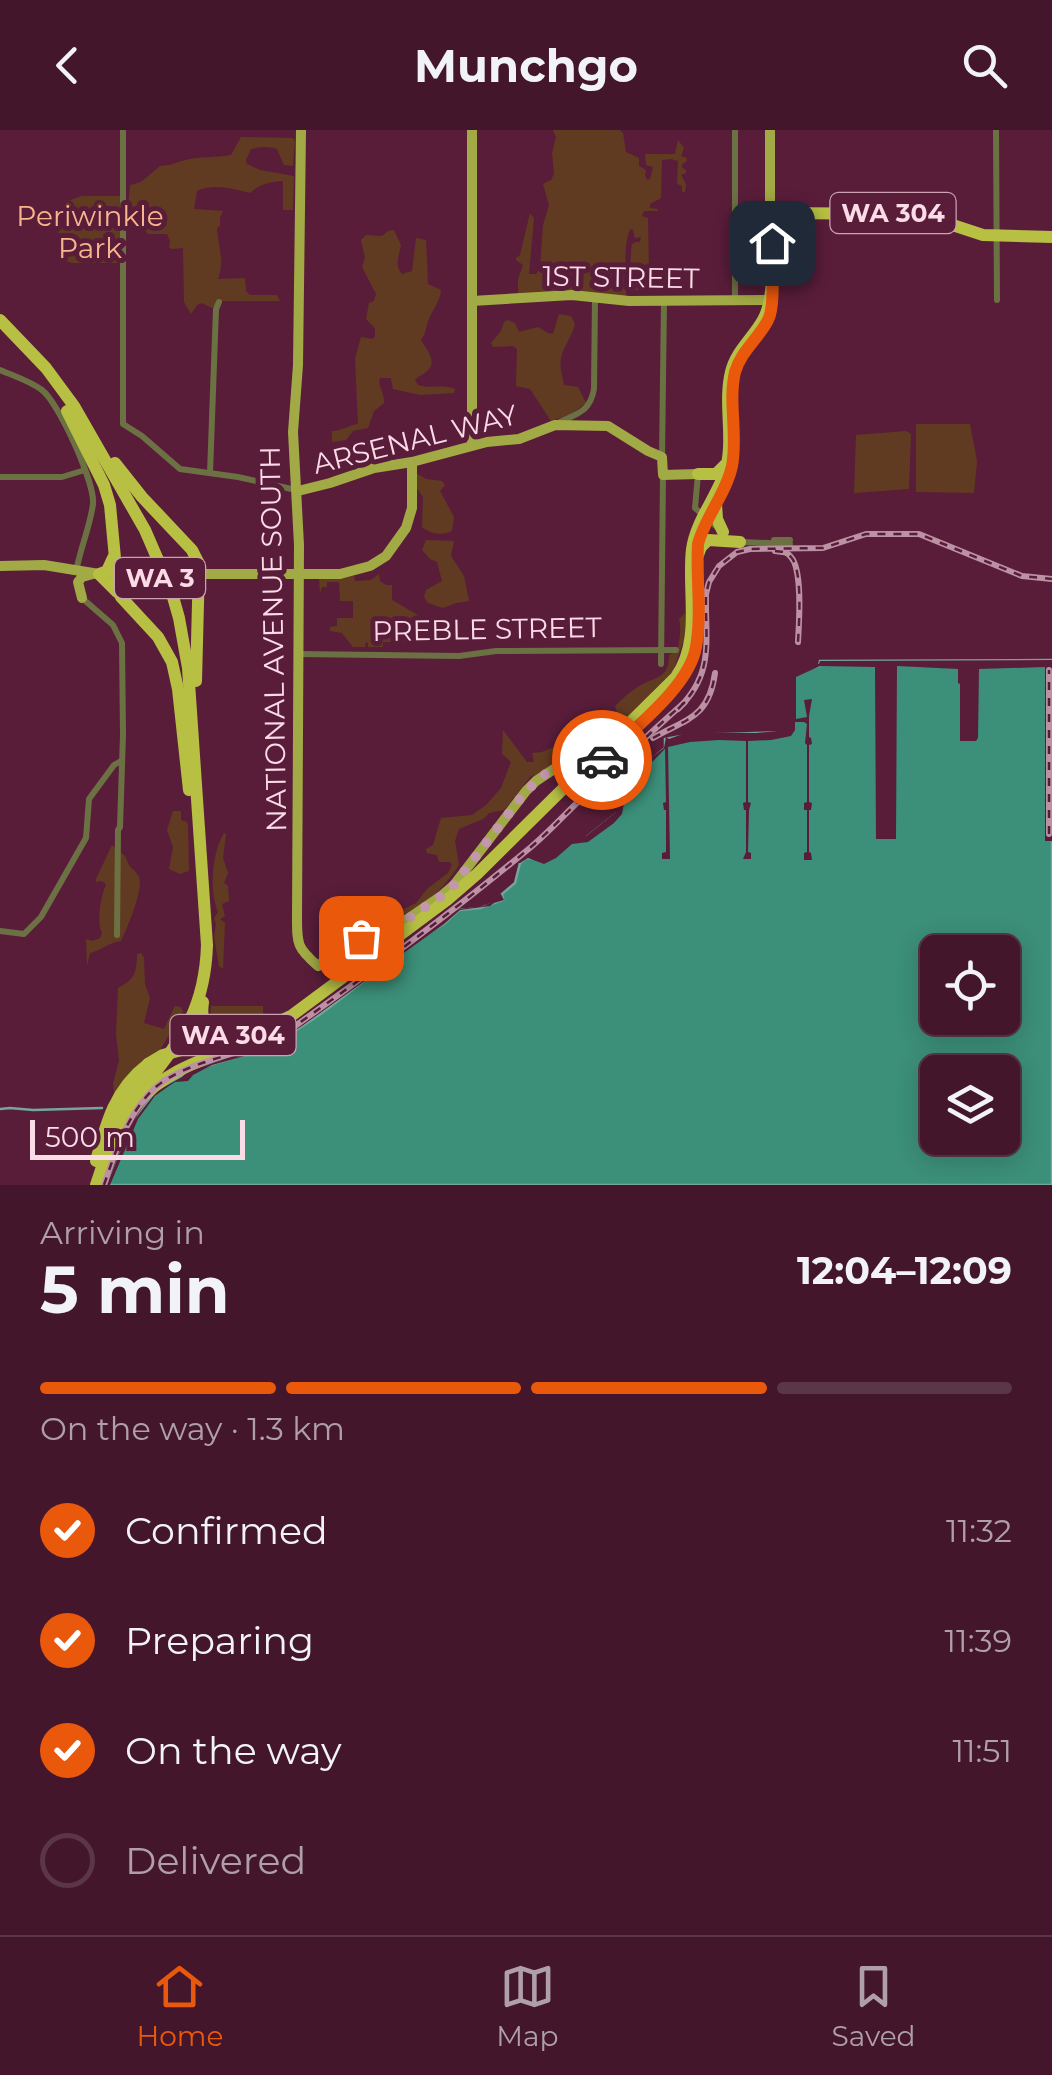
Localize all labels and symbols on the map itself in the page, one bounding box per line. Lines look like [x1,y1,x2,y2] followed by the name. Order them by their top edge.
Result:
[830,193,956,233] road number: WA 304
[16,199,164,265] park label: Periwinkle Park
[730,201,815,286] pin
[542,259,700,295] street label: 1ST STREET
[309,397,521,481] street label: ARSENAL WAY
[253,446,293,832] street label: NATIONAL AVENUE SOUTH
[115,558,205,598] road number: WA 3
[372,610,602,648] street label: PREBLE STREET
[552,710,652,810] courier
[319,896,404,981] pin
[170,1015,296,1055] road number: WA 304
[30,1115,245,1160] scale bar

